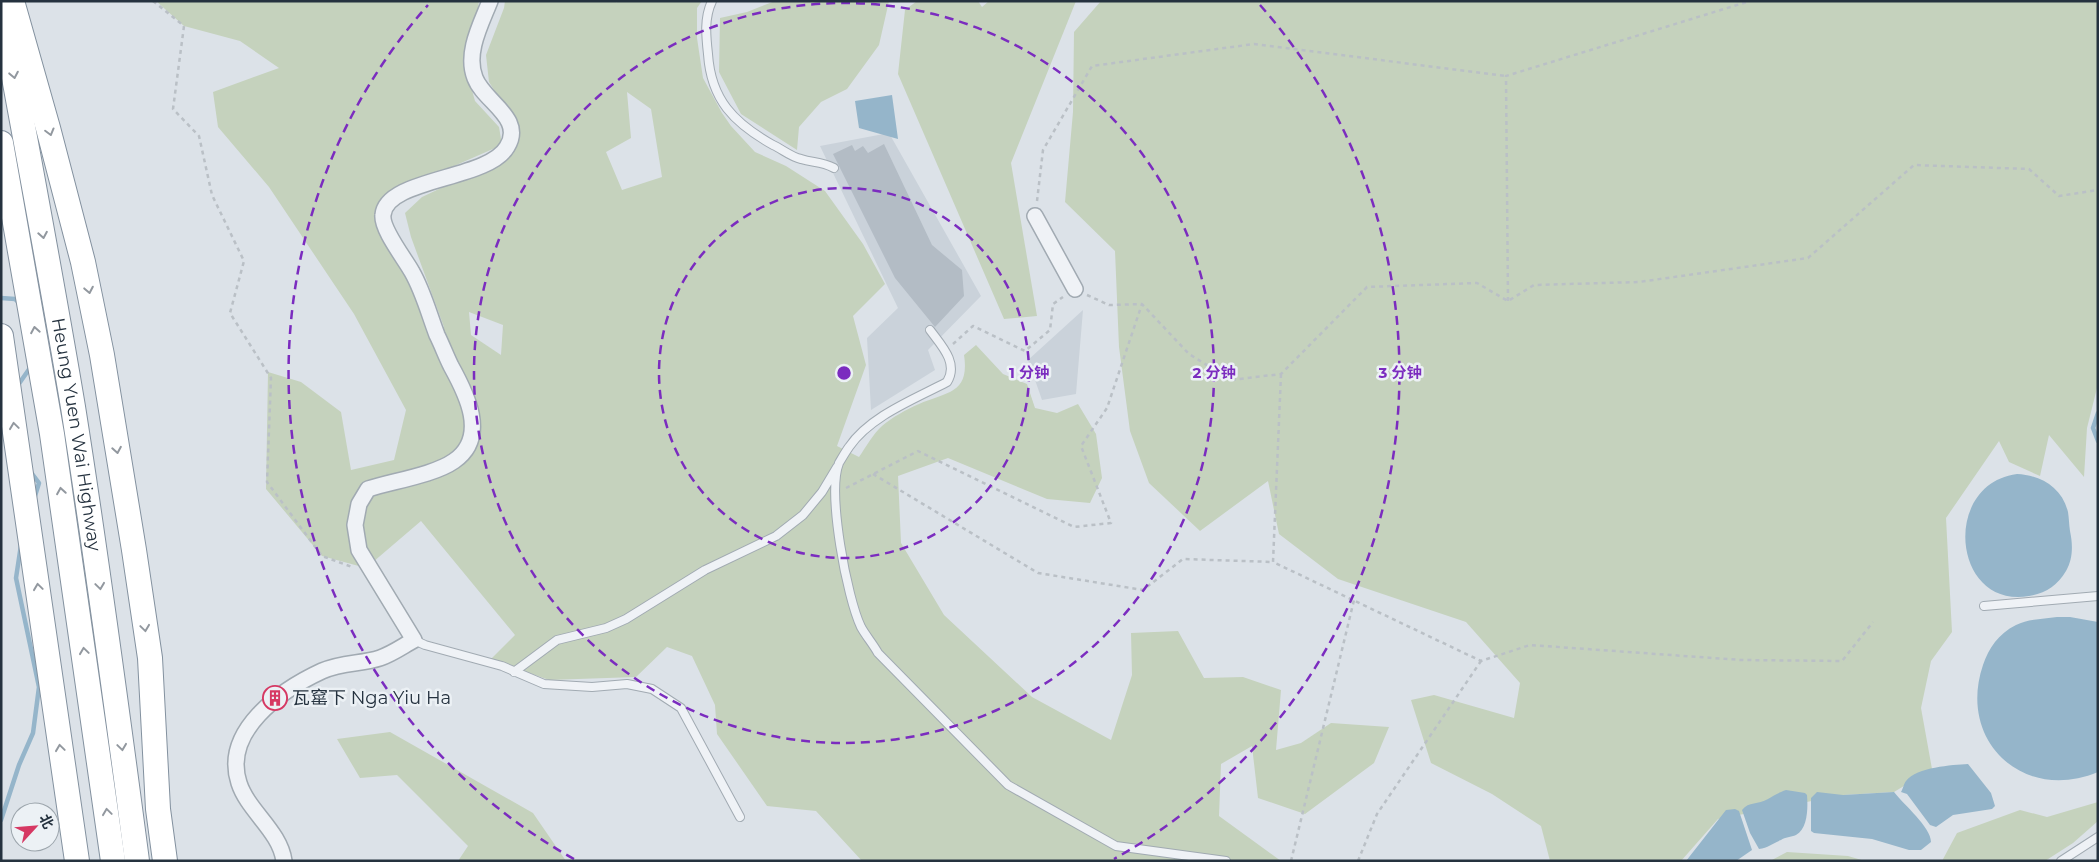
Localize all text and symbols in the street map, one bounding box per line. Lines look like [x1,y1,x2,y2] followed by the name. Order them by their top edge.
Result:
[8,71,18,80] one-way arrow
[44,128,54,136] one-way arrow
[38,231,48,240] one-way arrow
[83,286,93,294] one-way arrow
[47,316,106,553] street label: Heung Yuen Wai Highway
[30,326,40,335] one-way arrow
[1009,363,1049,382] text: 1 分钟
[1192,363,1236,382] text: 2 分钟
[1377,363,1422,382] text: 3 分钟
[835,364,853,382] centre of rings
[10,422,20,431] one-way arrow
[111,446,121,454] one-way arrow
[56,486,66,495] one-way arrow
[94,582,105,590] one-way arrow
[34,583,44,592] one-way arrow
[140,623,150,632] one-way arrow
[79,647,90,655] one-way arrow
[262,685,288,711] building icon: 瓦窰下 Nga Yiu Ha
[292,687,451,709] place label: 瓦窰下 Nga Yiu Ha
[116,742,126,751] one-way arrow
[56,744,66,752] one-way arrow
[10,802,60,852] north arrow
[102,808,113,816] one-way arrow
[36,811,58,832] text: 北

